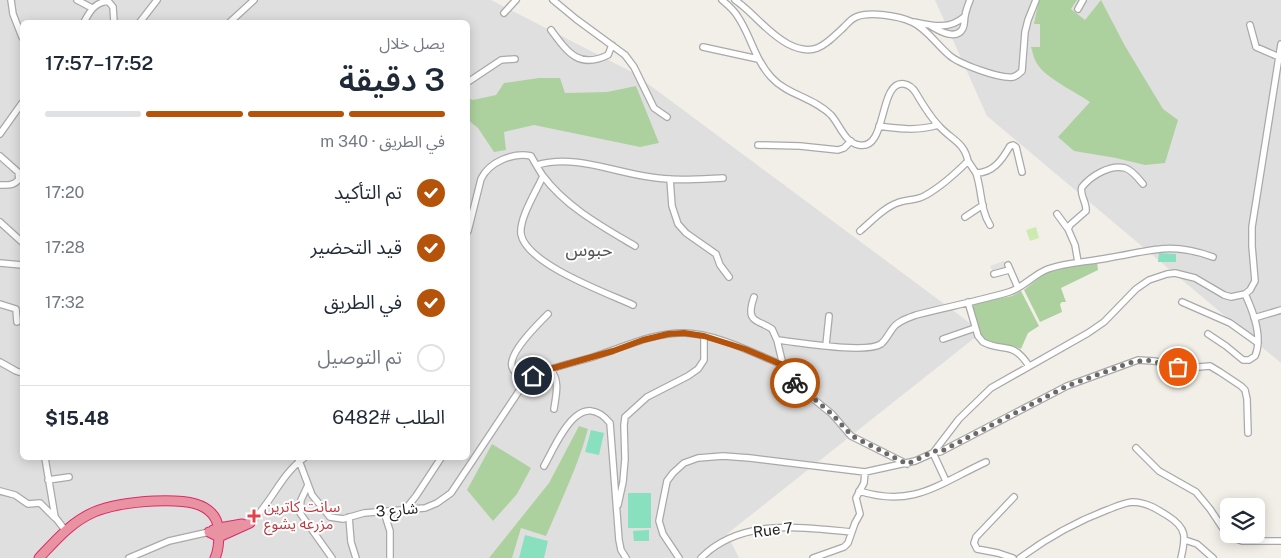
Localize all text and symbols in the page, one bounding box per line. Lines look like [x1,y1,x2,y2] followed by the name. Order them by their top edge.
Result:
[379,34,445,53] text: يصل خلال
[45,52,153,74] text: 17:52–17:57
[339,61,445,98] text: 3 دقيقة
[320,132,445,151] text: في الطريق · 340 m
[417,179,445,207] icon: check
[334,181,402,203] text: تم التأكيد
[45,183,84,202] text: 17:20
[417,234,445,262] icon: check
[310,236,402,258] text: قيد التحضير
[45,238,85,257] text: 17:28
[565,239,613,261] district label: حبوس
[417,289,445,317] icon: check
[324,291,402,313] text: في الطريق
[45,293,84,312] text: 17:32
[317,346,402,368] text: تم التوصيل
[1157,346,1199,388] pin
[1164,353,1192,381] icon: bag
[512,355,554,397] pin
[770,358,820,408] courier
[519,362,547,390] icon: home
[781,369,809,397] icon: bike
[332,406,445,428] text: الطلب #6482
[45,407,109,429] text: $15.48
[264,498,340,536] place label: سانت كاترين مزرعه يشوع
[1220,498,1265,543] map controls
[1220,498,1265,543] button: layers
[375,499,419,524] street label: شارع 3
[248,510,260,522] marker: سانت كاترين مزرعه يشوع
[752,519,794,540] street label: Rue 7

